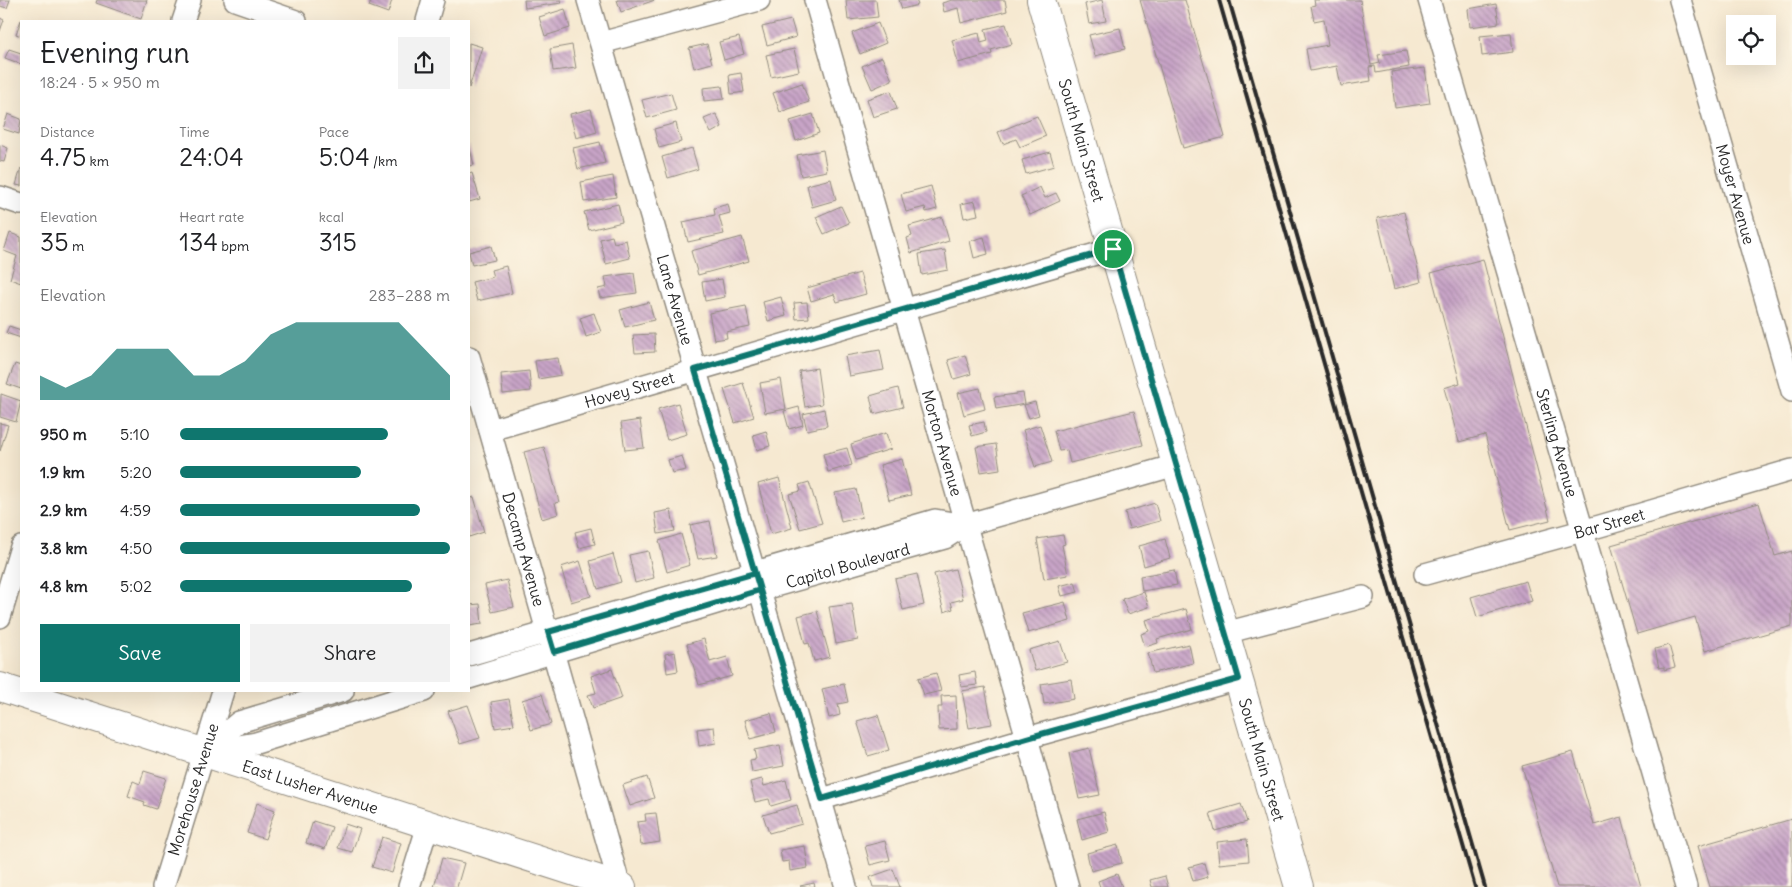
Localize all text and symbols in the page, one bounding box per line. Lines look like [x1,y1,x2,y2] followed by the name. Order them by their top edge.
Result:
[1726,15,1776,65] map controls
[1726,15,1776,65] button: locate
[40,35,190,71] text: Evening run
[398,37,450,89] button: share
[40,72,160,92] text: 18:24 · 5 × 950 m
[1054,76,1109,205] street label: South Main Street
[40,123,95,141] text: Distance
[179,123,210,141] text: Time
[319,123,349,141] text: Pace
[40,141,86,173] text: 4.75
[179,141,244,173] text: 24:04
[319,141,370,173] text: 5:04
[1712,142,1759,247] street label: Moyer Avenue
[86,152,109,170] text: km
[370,152,397,170] text: /km
[40,208,97,226] text: Elevation
[179,208,244,226] text: Heart rate
[319,208,344,226] text: kcal
[40,226,69,258] text: 35
[179,226,218,258] text: 134
[319,226,357,258] text: 315
[1092,228,1134,270] pin
[1099,235,1127,263] icon: arrive
[69,237,84,255] text: m
[218,237,249,255] text: bpm
[653,252,698,347] street label: Lane Avenue
[40,285,106,305] text: Elevation
[369,285,450,305] text: 283–288 m
[582,367,677,412] street label: Hovey Street
[1532,386,1582,499] street label: Sterling Avenue
[918,388,967,498] street label: Morton Avenue
[40,424,87,444] text: 950 m
[120,424,150,444] text: 5:10
[40,462,85,482] text: 1.9 km
[120,462,152,482] text: 5:20
[498,490,550,609] street label: Decamp Avenue
[40,500,87,520] text: 2.9 km
[120,500,151,520] text: 4:59
[1571,503,1647,543] street label: Bar Street
[40,538,88,558] text: 3.8 km
[120,538,153,558] text: 4:50
[783,539,912,592] street label: Capitol Boulevard
[40,576,88,596] text: 4.8 km
[120,576,152,596] text: 5:02
[40,624,240,682] button: Save
[250,624,450,682] button: Share
[1235,696,1289,824] street label: South Main Street
[163,721,223,858] street label: Morehouse Avenue
[240,756,381,818] street label: East Lusher Avenue

